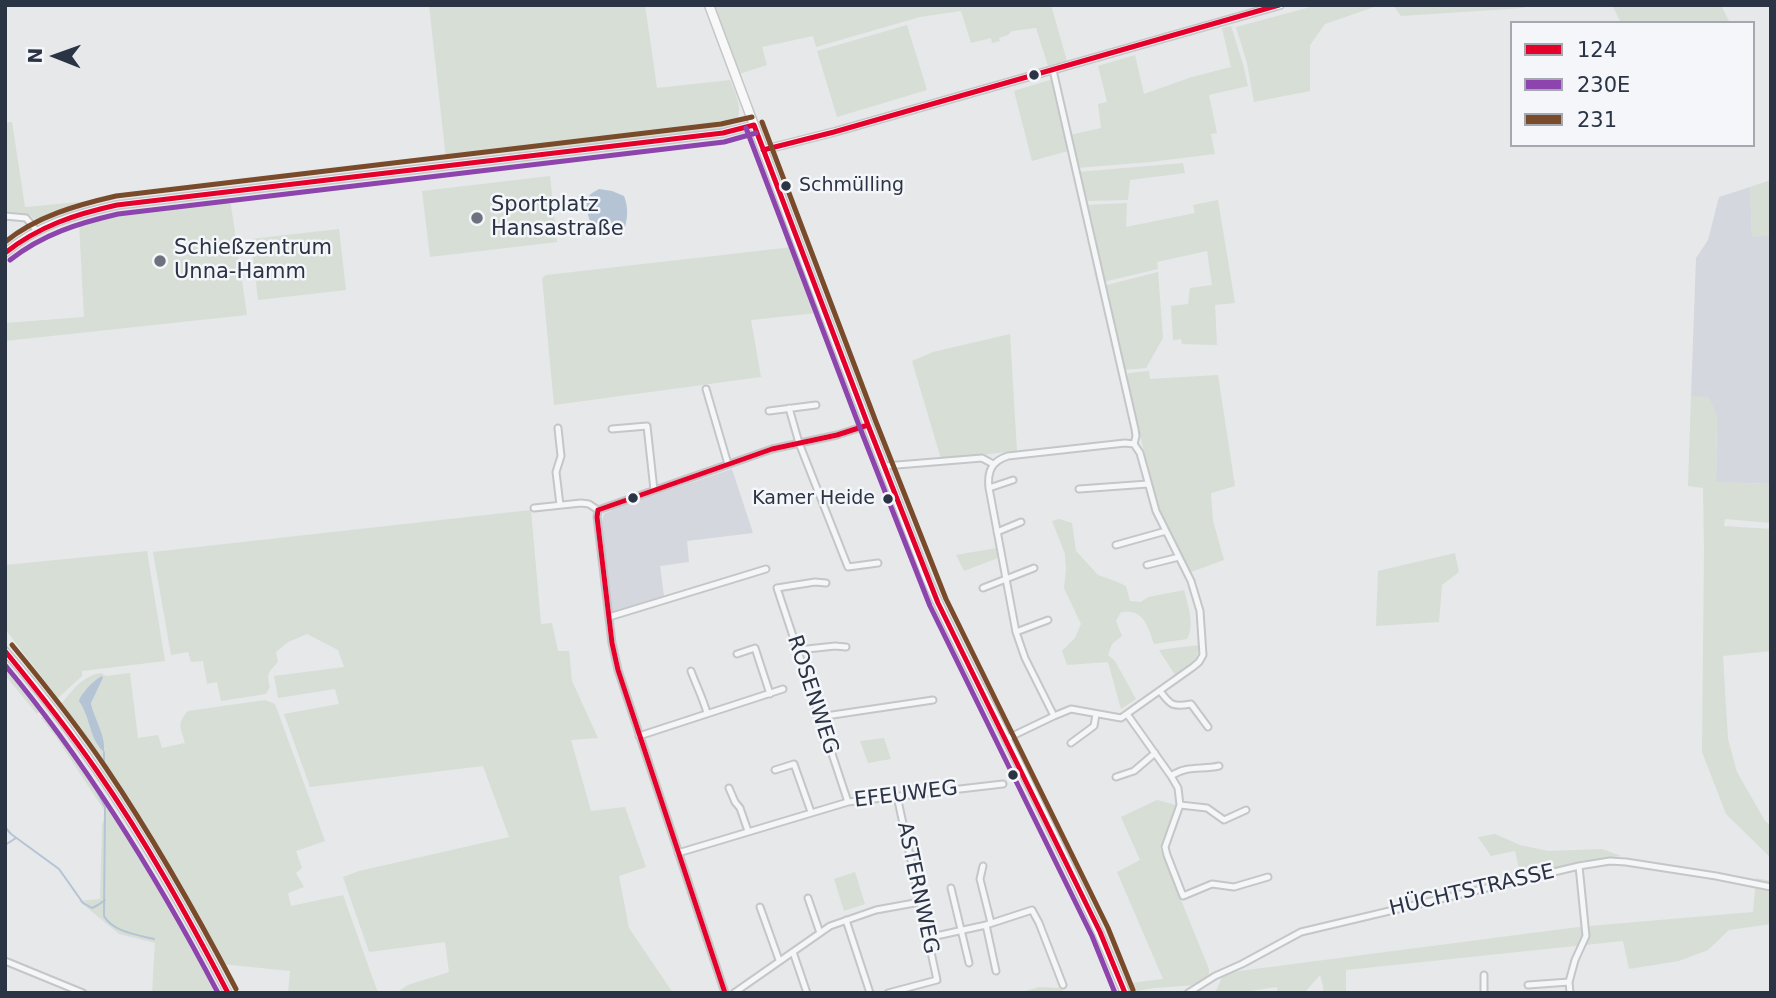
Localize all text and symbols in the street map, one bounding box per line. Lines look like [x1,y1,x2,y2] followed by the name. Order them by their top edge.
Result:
[21,21,91,91] north arrow
[1510,21,1755,147] legend
[1577,38,1617,62] text: 124
[24,47,46,64] text: N
[1027,68,1041,82] unlabelled marker
[1577,73,1630,97] text: 230E
[1577,108,1617,132] text: 231
[799,175,904,197] place label: Schmülling
[779,179,793,193] marker: Schmülling
[491,193,624,243] place label: Sportplatz Hansastraße
[469,210,485,226] marker: Sportplatz Hansastraße
[174,236,332,286] place label: Schießzentrum Unna-Hamm
[152,253,168,269] marker: Schießzentrum Unna-Hamm
[752,488,875,510] place label: Kamer Heide
[626,491,640,505] unlabelled marker
[881,492,895,506] marker: Kamer Heide
[781,632,843,758] street label: ROSENWEG
[1006,768,1020,782] unlabelled marker
[853,776,959,814] street label: EFEUWEG
[891,820,943,956] street label: ASTERNWEG
[1387,860,1557,922] street label: HÜCHTSTRASSE

